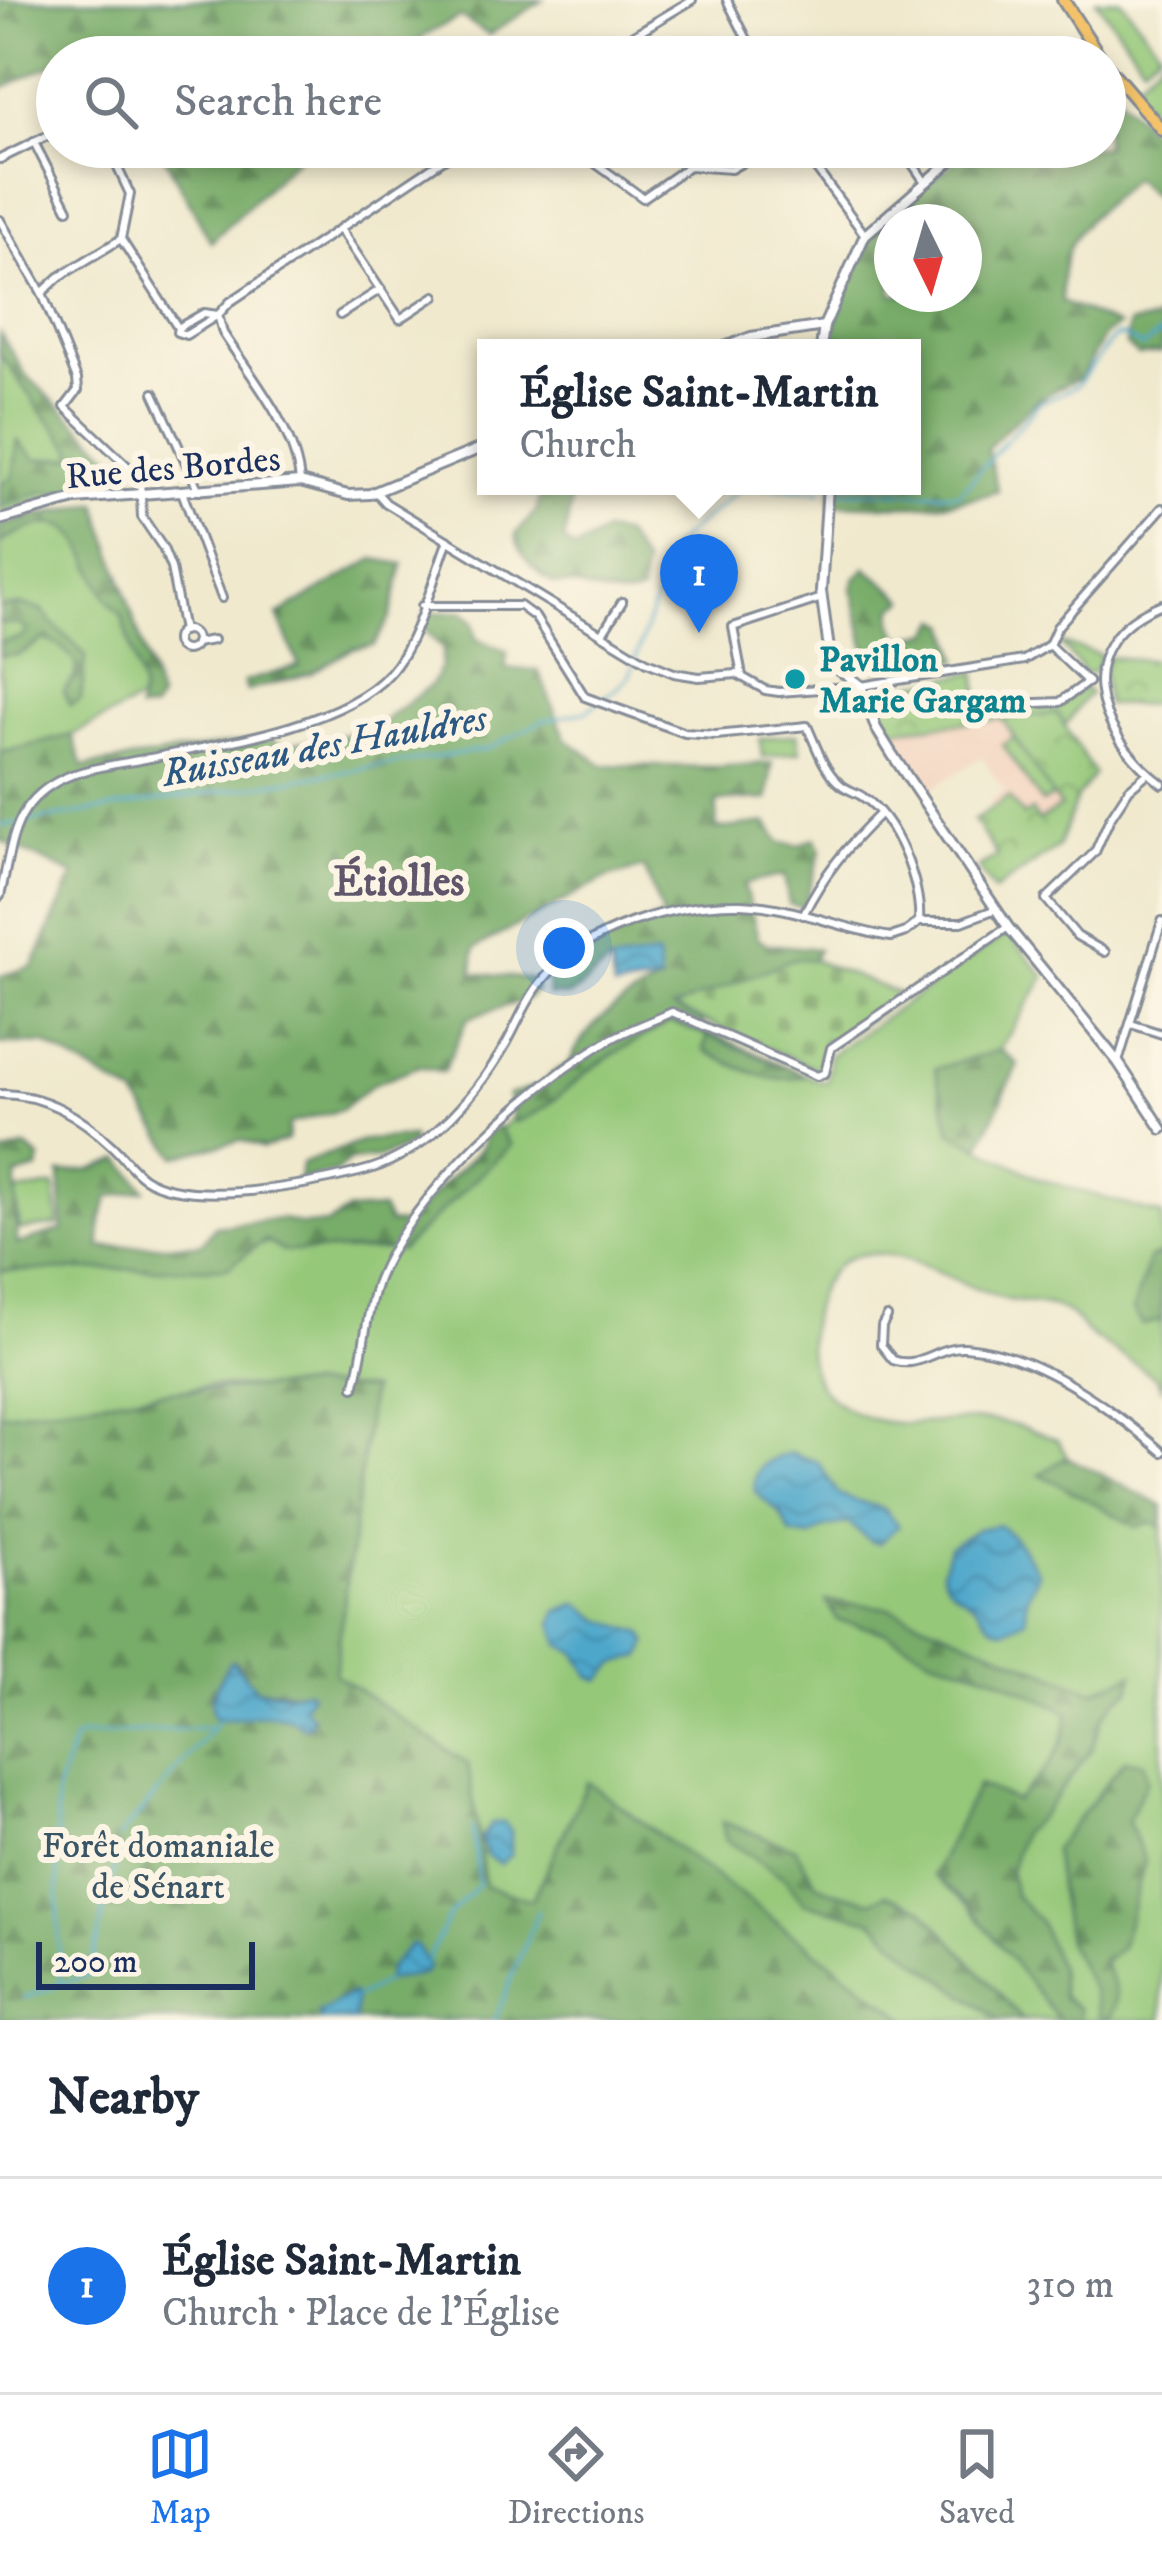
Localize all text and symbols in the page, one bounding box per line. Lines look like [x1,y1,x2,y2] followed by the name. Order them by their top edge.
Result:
[36,36,1126,168] search box
[78,69,144,135] icon: search
[174,74,382,130] text: Search here
[874,204,982,312] north arrow
[477,339,921,495] popup
[520,365,878,421] text: Église Saint-Martin
[520,421,636,470] text: Church
[64,437,282,500] street label: Rue des Bordes
[660,534,738,633] pin: 1
[819,638,1026,724] place label: Pavillon Marie Gargam
[782,666,808,692] marker: Pavillon Marie Gargam
[157,694,492,799] water label: Ruisseau des Hauldres
[334,855,464,909] district label: Étiolles
[534,918,594,978] your location
[42,1824,274,1910] park label: Forêt domaniale de Sénart
[36,1936,255,1989] scale bar
[54,1942,138,1983] text: 200 m
[48,2066,199,2130] text: Nearby
[162,2233,521,2289] text: Église Saint-Martin
[80,2261,94,2310] text: 1
[1027,2261,1114,2310] text: 310 m
[162,2289,560,2338] text: Church · Place de l'Église
[147,2421,213,2534] tab: Map
[508,2421,644,2534] tab: Directions
[939,2421,1015,2534] tab: Saved

